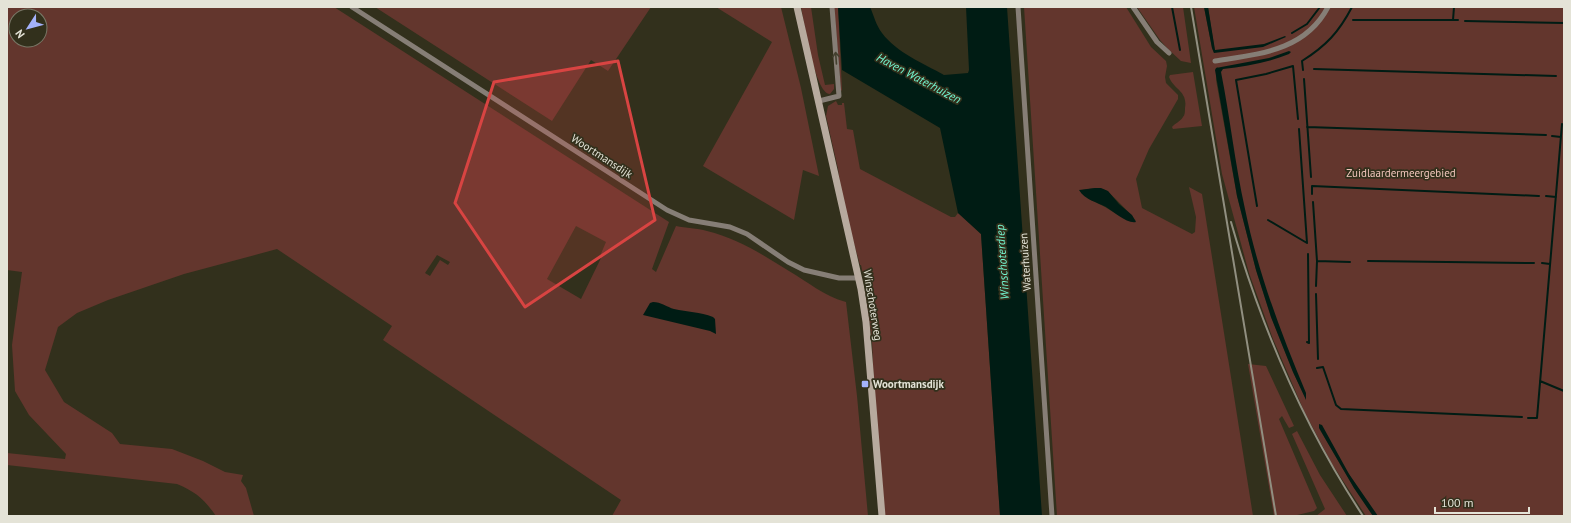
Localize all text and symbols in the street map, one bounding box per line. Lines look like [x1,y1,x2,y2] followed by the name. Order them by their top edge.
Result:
[8,8,48,48] north arrow
[12,27,28,41] text: N
[874,49,964,107] water label: Haven Waterhuizen
[832,52,839,65] one-way arrow
[569,131,636,181] street label: Woortmansdijk
[1346,166,1456,180] park label: Zuidlaardermeergebied
[992,224,1012,300] water label: Winschoterdiep
[1016,232,1034,292] street label: Waterhuizen
[860,268,886,342] street label: Winschoterweg
[873,377,945,391] place label: Woortmansdijk
[860,379,870,389] marker: Woortmansdijk
[1435,489,1529,515] scale bar
[1441,495,1474,510] text: 100 m

